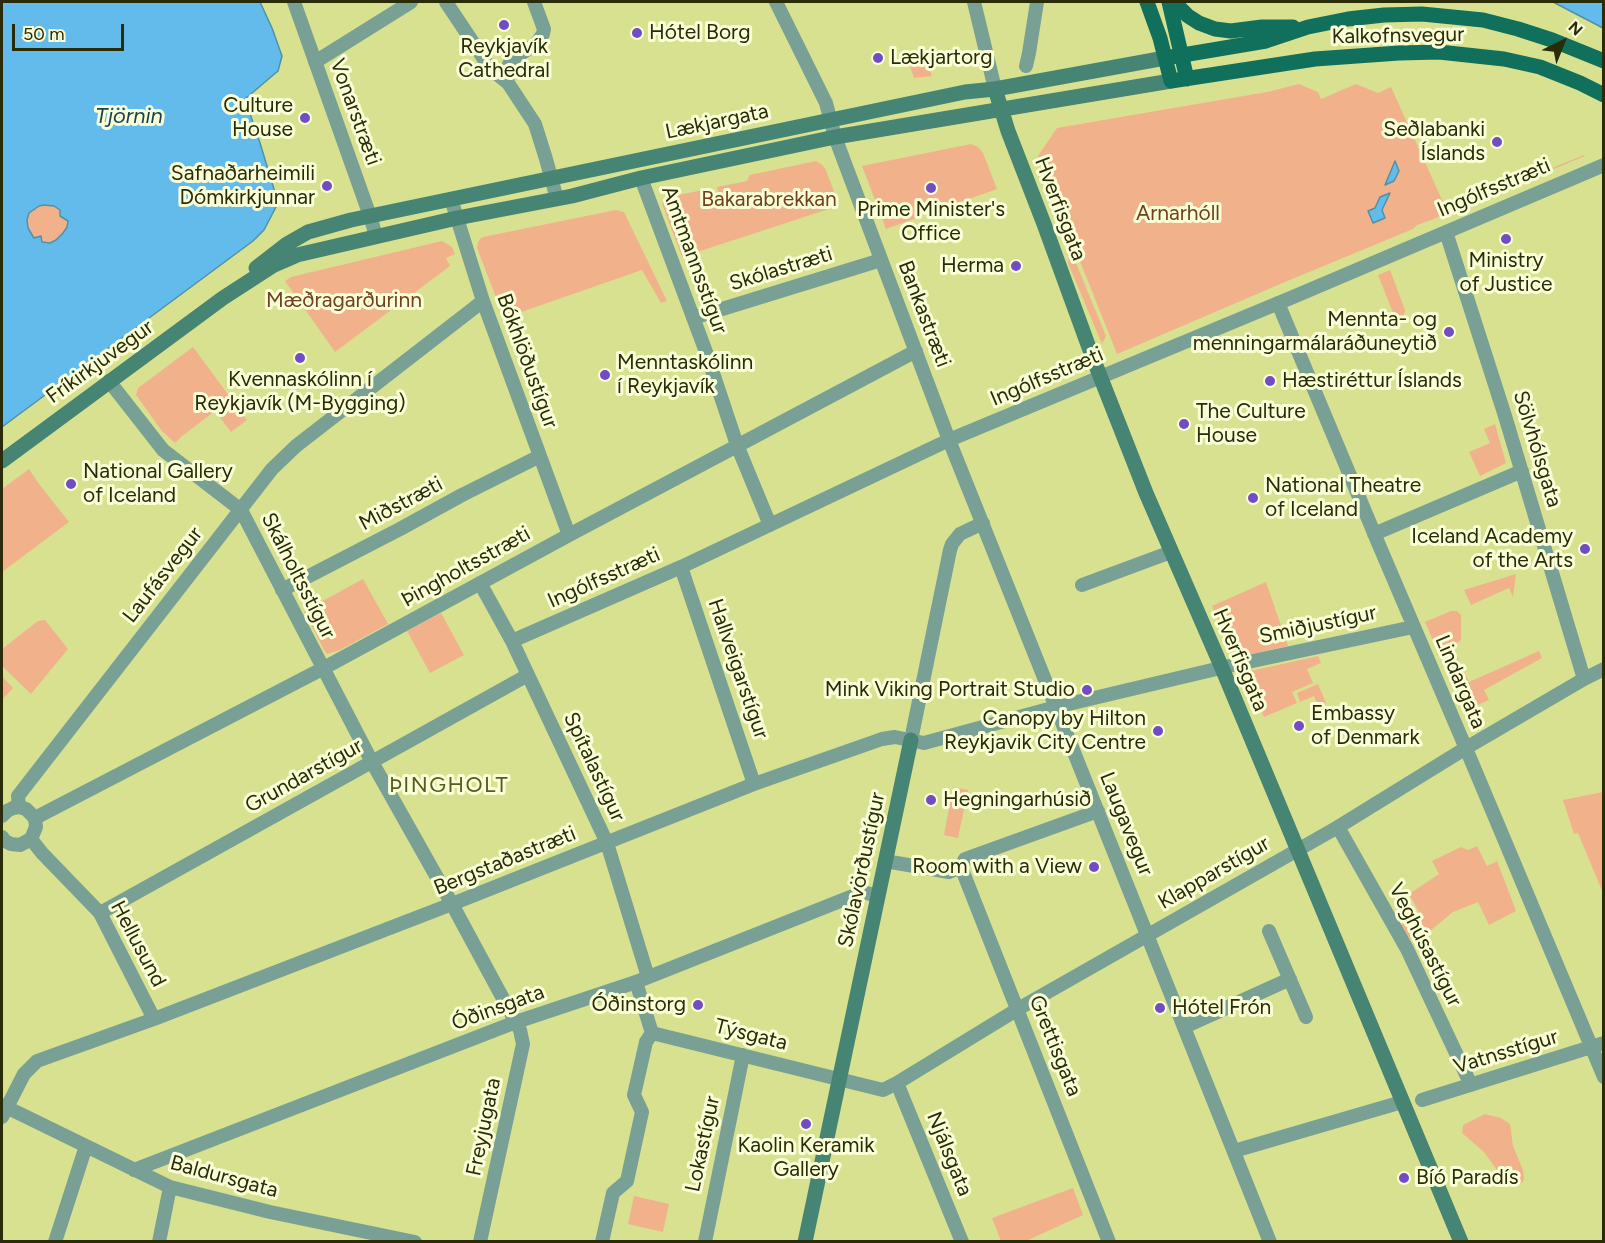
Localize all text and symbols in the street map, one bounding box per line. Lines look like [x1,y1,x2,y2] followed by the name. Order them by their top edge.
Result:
[15,12,128,50] scale bar
[1533,12,1593,72] north arrow
[1565,17,1587,40] text: N
[497,18,511,32] marker: Reykjavík Cathedral
[649,20,751,46] place label: Hótel Borg
[1331,22,1465,50] street label: Kalkofnsvegur
[23,23,65,45] text: 50 m
[630,26,644,40] marker: Hótel Borg
[458,34,550,84] place label: Reykjavík Cathedral
[890,45,992,71] place label: Lækjartorg
[871,51,885,65] marker: Lækjartorg
[324,55,386,169] street label: Vonarstræti
[223,93,293,143] place label: Culture House
[663,99,771,145] street label: Lækjargata
[95,104,163,130] water label: Tjörnin
[298,111,312,125] marker: Culture House
[1383,117,1485,167] place label: Seðlabanki Íslands
[1490,135,1504,149] marker: Seðlabanki Íslands
[1434,153,1554,223] street label: Ingólfsstræti
[1029,154,1091,264] street label: Hverfisgata
[171,161,315,211] place label: Safnaðarheimili Dómkirkjunnar
[320,179,334,193] marker: Safnaðarheimili Dómkirkjunnar
[924,181,938,195] marker: Prime Minister's Office
[656,183,732,337] street label: Amtmannsstígur
[701,187,837,213] park label: Bakarabrekkan
[857,197,1005,247] place label: Prime Minister's Office
[1136,201,1220,227] park label: Arnarhóll
[1499,232,1513,246] marker: Ministry of Justice
[726,241,836,297] street label: Skólastræti
[1459,248,1553,298] place label: Ministry of Justice
[941,253,1004,279] place label: Herma
[892,257,956,371] street label: Bankastræti
[1009,259,1023,273] marker: Herma
[266,288,422,314] park label: Mæðragarðurinn
[491,290,563,432] street label: Bókhlöðustígur
[1193,307,1437,357] place label: Mennta- og menningarmálaráðuneytið
[42,315,158,409] street label: Fríkirkjuvegur
[1442,325,1456,339] marker: Mennta- og menningarmálaráðuneytið
[987,342,1107,412] street label: Ingólfsstræti
[617,350,753,400] place label: Menntaskólinn í Reykjavík
[293,351,307,365] marker: Kvennaskólinn í Reykjavík (M-Bygging)
[194,367,406,417] place label: Kvennaskólinn í Reykjavík (M-Bygging)
[598,368,612,382] marker: Menntaskólinn í Reykjavík
[1282,368,1462,394] place label: Hæstiréttur Íslands
[1263,374,1277,388] marker: Hæstiréttur Íslands
[1507,388,1567,510] street label: Sölvhólsgata
[1196,399,1306,449] place label: The Culture House
[1177,417,1191,431] marker: The Culture House
[83,459,233,509] place label: National Gallery of Iceland
[355,472,447,536] street label: Miðstræti
[1265,473,1421,523] place label: National Theatre of Iceland
[64,477,78,491] marker: National Gallery of Iceland
[1246,491,1260,505] marker: National Theatre of Iceland
[255,509,341,643] street label: Skálholtsstígur
[397,521,535,613] street label: Þingholtsstræti
[118,522,208,628] street label: Laufásvegur
[1411,524,1573,574] place label: Iceland Academy of the Arts
[544,542,664,614] street label: Ingólfsstræti
[1578,542,1592,556] marker: Iceland Academy of the Arts
[702,596,774,742] street label: Hallveigarstígur
[1257,600,1379,650] street label: Smiðjustígur
[1207,605,1273,715] street label: Hverfisgata
[1429,631,1491,733] street label: Lindargata
[825,677,1075,703] place label: Mink Viking Portrait Studio
[1080,683,1094,697] marker: Mink Viking Portrait Studio
[1311,701,1420,751] place label: Embassy of Denmark
[944,706,1146,756] place label: Canopy by Hilton Reykjavik City Centre
[558,708,630,826] street label: Spítalastígur
[1292,719,1306,733] marker: Embassy of Denmark
[1151,724,1165,738] marker: Canopy by Hilton Reykjavik City Centre
[241,733,367,819] street label: Grundarstígur
[1094,769,1158,879] street label: Laugavegur
[389,773,509,799] district label: ÞINGHOLT
[943,787,1091,813] place label: Hegningarhúsið
[833,790,891,950] street label: Skólavörðustígur
[924,793,938,807] marker: Hegningarhúsið
[430,821,580,901] street label: Bergstaðastræti
[1154,831,1274,915] street label: Klapparstígur
[912,854,1082,880] place label: Room with a View
[1087,860,1101,874] marker: Room with a View
[1383,879,1467,1011] street label: Veghúsastígur
[105,897,171,991] street label: Hellusund
[448,980,548,1036] street label: Óðinsgata
[592,992,686,1018] place label: Óðinstorg
[1023,992,1087,1100] street label: Grettisgata
[1172,995,1271,1021] place label: Hótel Frón
[691,998,705,1012] marker: Óðinstorg
[1153,1001,1167,1015] marker: Hótel Frón
[712,1014,790,1056] street label: Týsgata
[1451,1024,1561,1080] street label: Vatnsstígur
[461,1076,507,1178] street label: Freyjugata
[681,1094,725,1194] street label: Lokastígur
[921,1108,977,1200] street label: Njálsgata
[799,1117,813,1131] marker: Kaolin Keramik Gallery
[738,1133,874,1183] place label: Kaolin Keramik Gallery
[167,1151,281,1203] street label: Baldursgata
[1416,1165,1519,1191] place label: Bíó Paradís
[1397,1171,1411,1185] marker: Bíó Paradís

